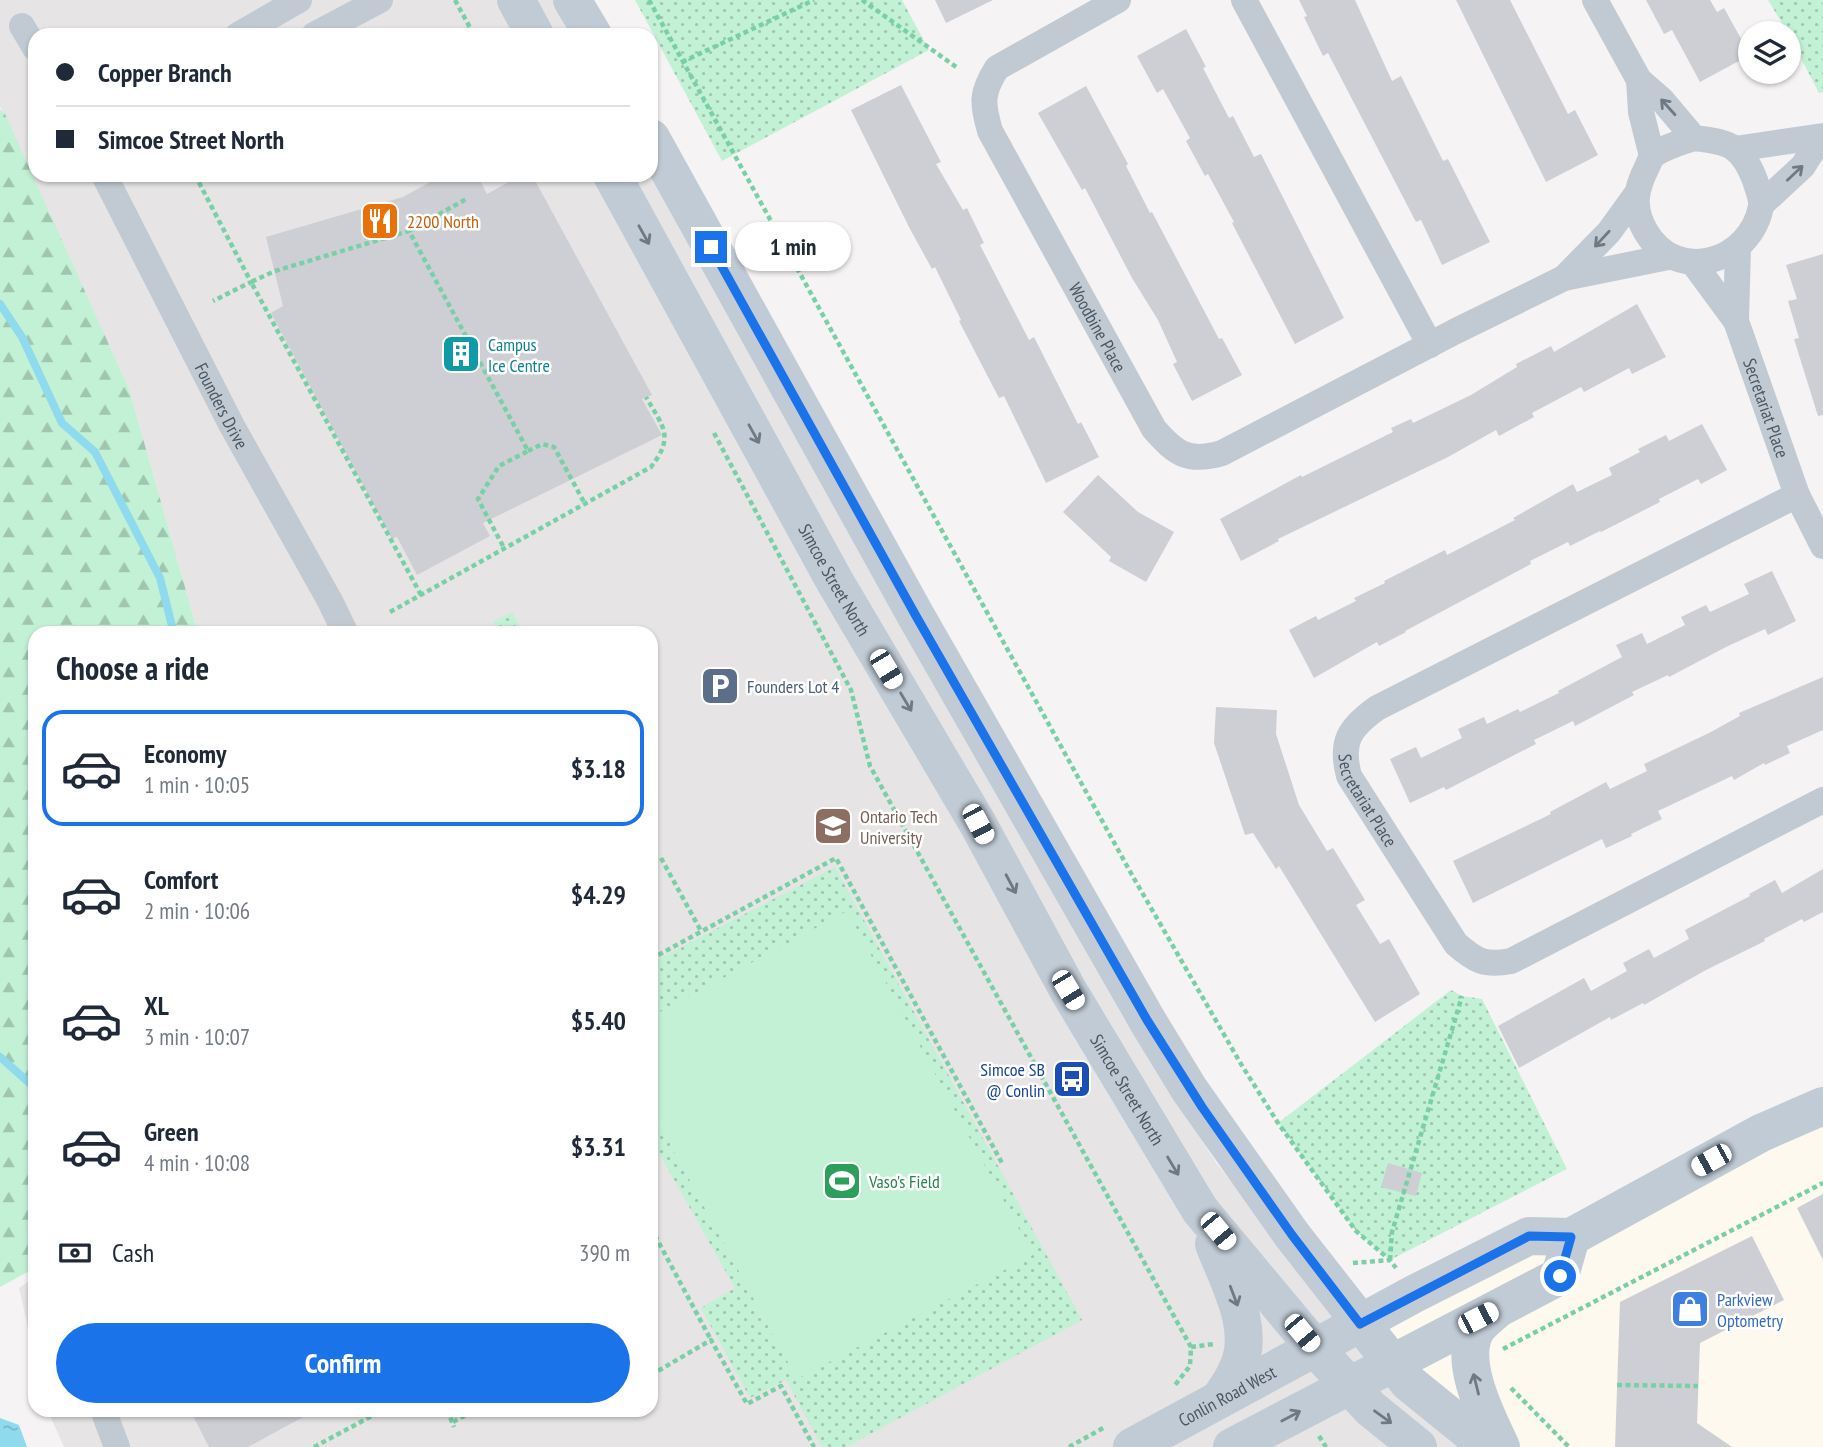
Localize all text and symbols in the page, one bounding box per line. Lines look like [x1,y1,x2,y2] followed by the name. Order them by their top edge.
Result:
[1738,21,1801,84] map controls
[1738,21,1801,84] button: layers
[98,56,232,89] text: Copper Branch
[1660,99,1676,117] one-way arrow
[98,123,284,156] text: Simcoe Street North
[1786,165,1804,181] one-way arrow
[359,200,401,242] restaurant icon: 2200 North
[407,210,479,233] place label: 2200 North
[736,222,851,272] callout: 1 min
[638,224,652,245] one-way arrow
[1594,230,1611,247] one-way arrow
[695,231,727,263] route end
[770,232,816,261] text: 1 min
[1064,278,1132,376] street label: Woodbine Place
[440,333,482,375] building icon: Campus Ice Centre
[488,333,550,377] place label: Campus Ice Centre
[1738,355,1795,461] street label: Secretariat Place
[190,359,254,453] street label: Founders Drive
[747,424,761,444] one-way arrow
[794,520,876,640] street label: Simcoe Street North
[867,646,906,692] car
[56,647,209,689] text: Choose a ride
[699,665,741,707] parking icon: Founders Lot 4
[747,675,839,698] place label: Founders Lot 4
[899,691,913,711] one-way arrow
[60,737,123,800] icon: car
[144,737,226,770] text: Economy
[571,752,626,785] text: $3.18
[1334,753,1403,851] street label: Secretariat Place
[144,770,250,799] text: 1 min · 10:05
[959,801,998,847] car
[812,805,854,847] school or university icon: Ontario Tech University
[860,805,938,849] place label: Ontario Tech University
[60,863,123,926] icon: car
[144,863,218,896] text: Comfort
[1004,873,1018,894] one-way arrow
[571,878,626,911] text: $4.29
[144,896,250,925] text: 2 min · 10:06
[1049,967,1088,1013] car
[60,989,123,1052] icon: car
[144,989,169,1022] text: XL
[571,1004,626,1037] text: $5.40
[144,1022,250,1051] text: 3 min · 10:07
[1086,1030,1170,1149] street label: Simcoe Street North
[980,1058,1045,1102] place label: Simcoe SB @ Conlin
[1051,1058,1093,1100] bus stop icon: Simcoe SB @ Conlin
[60,1115,123,1178] icon: car
[144,1115,199,1148] text: Green
[571,1130,626,1163] text: $3.31
[1688,1141,1735,1179] car
[144,1148,250,1177] text: 4 min · 10:08
[1167,1155,1181,1175] one-way arrow
[821,1160,863,1202] sports icon: Vaso's Field
[868,1170,940,1193] place label: Vaso's Field
[1197,1208,1240,1254] car
[56,1234,94,1272] icon: cash
[112,1236,154,1269] text: Cash
[579,1238,630,1267] text: 390 m
[1544,1260,1576,1292] route start
[1229,1285,1242,1307] one-way arrow
[1669,1288,1711,1330] shop icon: Parkview Optometry
[1717,1288,1783,1332] place label: Parkview Optometry
[1455,1299,1502,1337] car
[1281,1310,1324,1356] car
[56,1323,630,1403] button: Confirm
[1174,1360,1280,1431] street label: Conlin Road West
[1469,1373,1482,1396] one-way arrow
[1280,1408,1301,1422] one-way arrow
[1373,1410,1392,1425] one-way arrow

